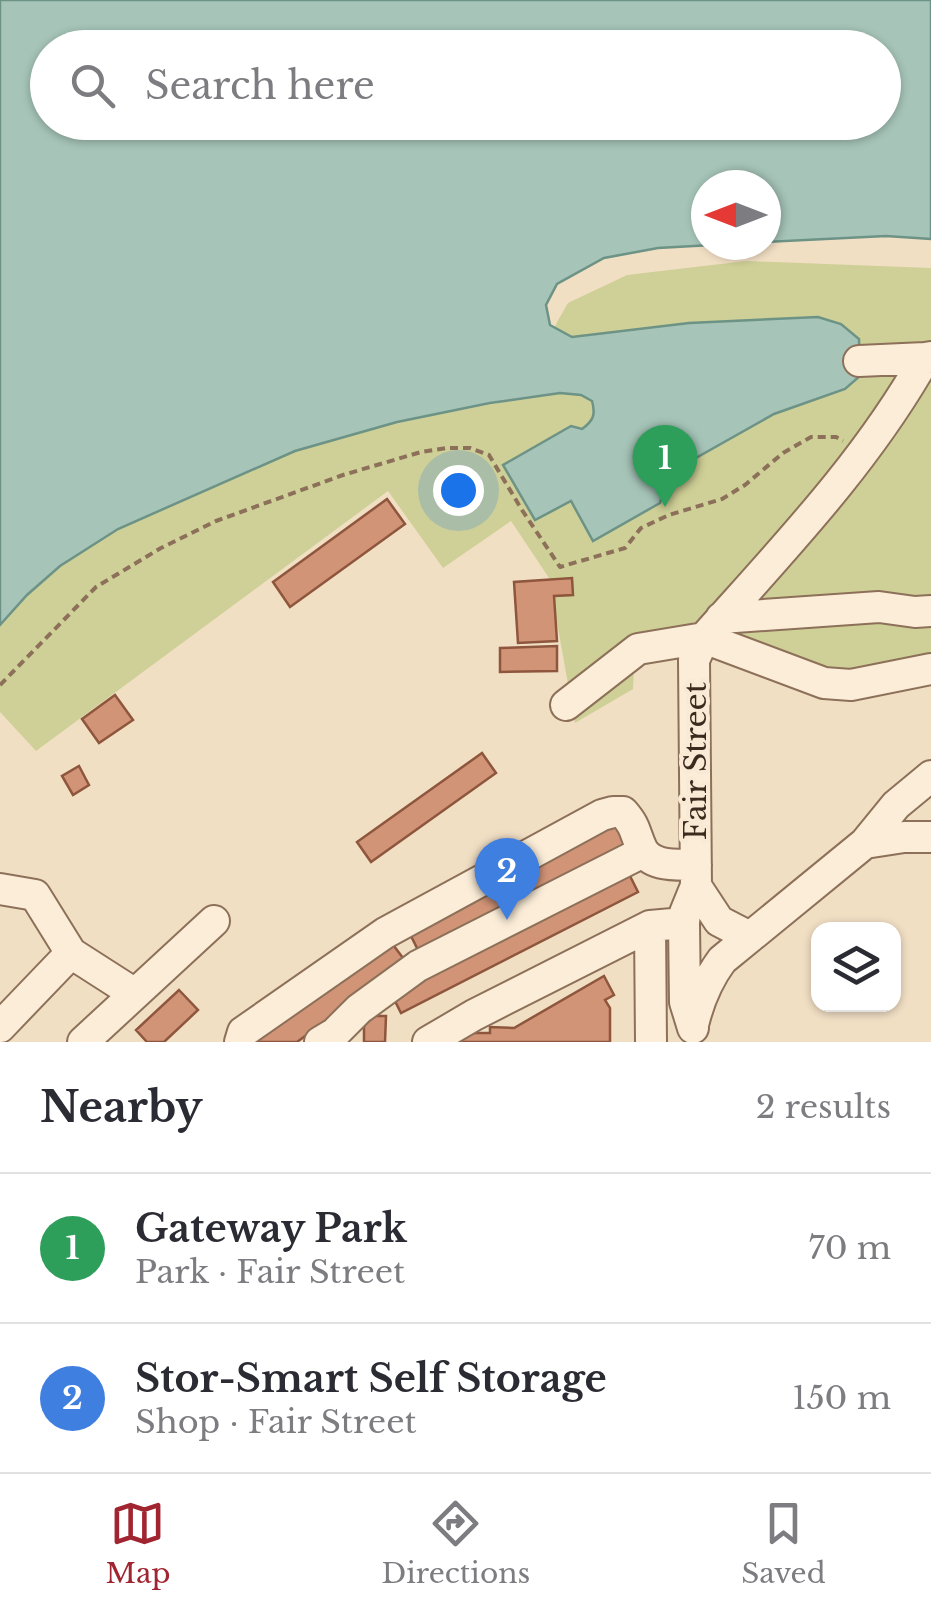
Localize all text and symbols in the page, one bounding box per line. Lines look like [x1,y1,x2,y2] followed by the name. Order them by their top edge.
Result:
[30,30,901,140] search box
[65,58,120,113] icon: search
[145,62,375,109] text: Search here
[691,170,781,260] north arrow
[632,424,698,507] pin: 1
[433,465,484,516] your location
[677,681,714,840] street label: Fair Street
[474,838,540,920] pin: 2
[811,922,901,1012] map controls
[811,922,901,1012] button: layers
[40,1081,203,1133] text: Nearby
[756,1087,891,1127] text: 2 results
[135,1205,407,1252] text: Gateway Park
[66,1228,79,1268] text: 1
[809,1228,891,1268] text: 70 m
[135,1252,405,1292] text: Park · Fair Street
[135,1355,607,1402] text: Stor-Smart Self Storage
[62,1378,83,1418] text: 2
[792,1378,891,1418] text: 150 m
[135,1402,417,1442] text: Shop · Fair Street
[105,1496,170,1591] tab: Map
[381,1496,530,1591] tab: Directions
[741,1496,826,1591] tab: Saved

